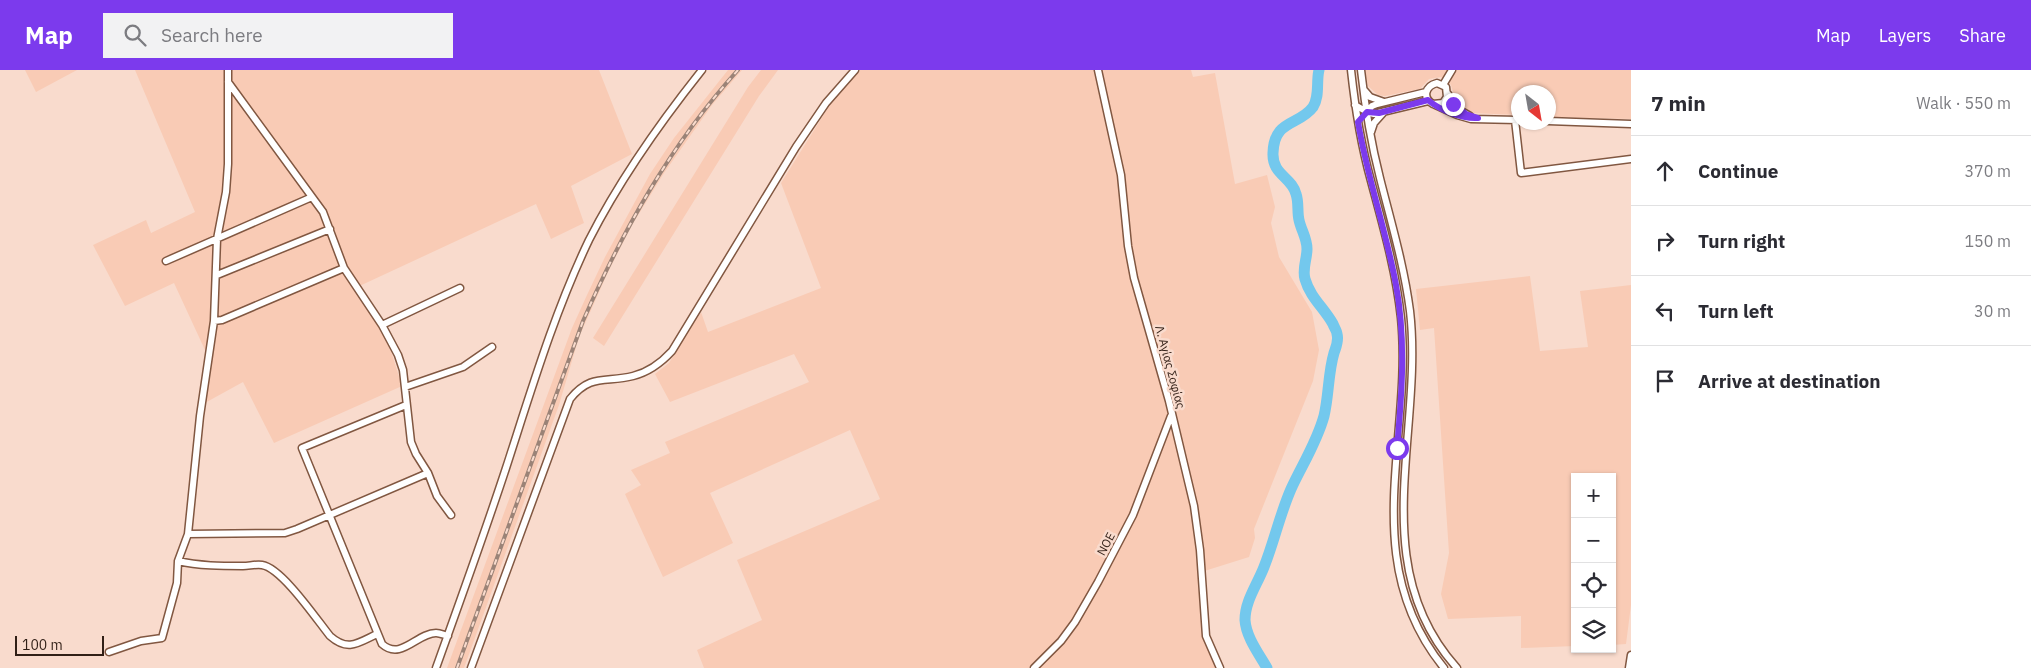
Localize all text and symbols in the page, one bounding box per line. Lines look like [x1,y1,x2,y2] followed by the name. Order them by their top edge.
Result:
[103,13,453,58] search box
[25,19,73,51] text: Map
[121,21,149,49] icon: search
[161,23,263,47] text: Search here
[1816,24,1851,47] text: Map
[1879,24,1931,47] text: Layers
[1959,24,2006,47] text: Share
[1511,85,1556,130] north arrow
[1651,89,1706,117] text: 7 min
[1442,93,1465,116] route end
[1916,93,2011,113] text: Walk · 550 m
[1651,157,1679,185] icon: ahead
[1698,159,1778,183] text: Continue
[1964,161,2011,181] text: 370 m
[1651,227,1679,255] icon: right
[1698,229,1785,253] text: Turn right
[1964,231,2011,251] text: 150 m
[1651,297,1679,325] icon: left
[1698,299,1774,323] text: Turn left
[1974,301,2011,321] text: 30 m
[1152,324,1189,410] street label: Λ. Αγίας Σοφίας
[1651,367,1679,395] icon: arrive
[1698,369,1881,393] text: Arrive at destination
[1386,437,1409,460] route start
[1571,473,1616,653] map controls
[1571,473,1616,518] button: +
[1571,518,1616,563] button: −
[1093,530,1118,558] street label: NOE
[1571,563,1616,608] button: locate
[1571,608,1616,653] button: layers
[15,633,104,656] scale bar
[22,636,63,654] text: 100 m

